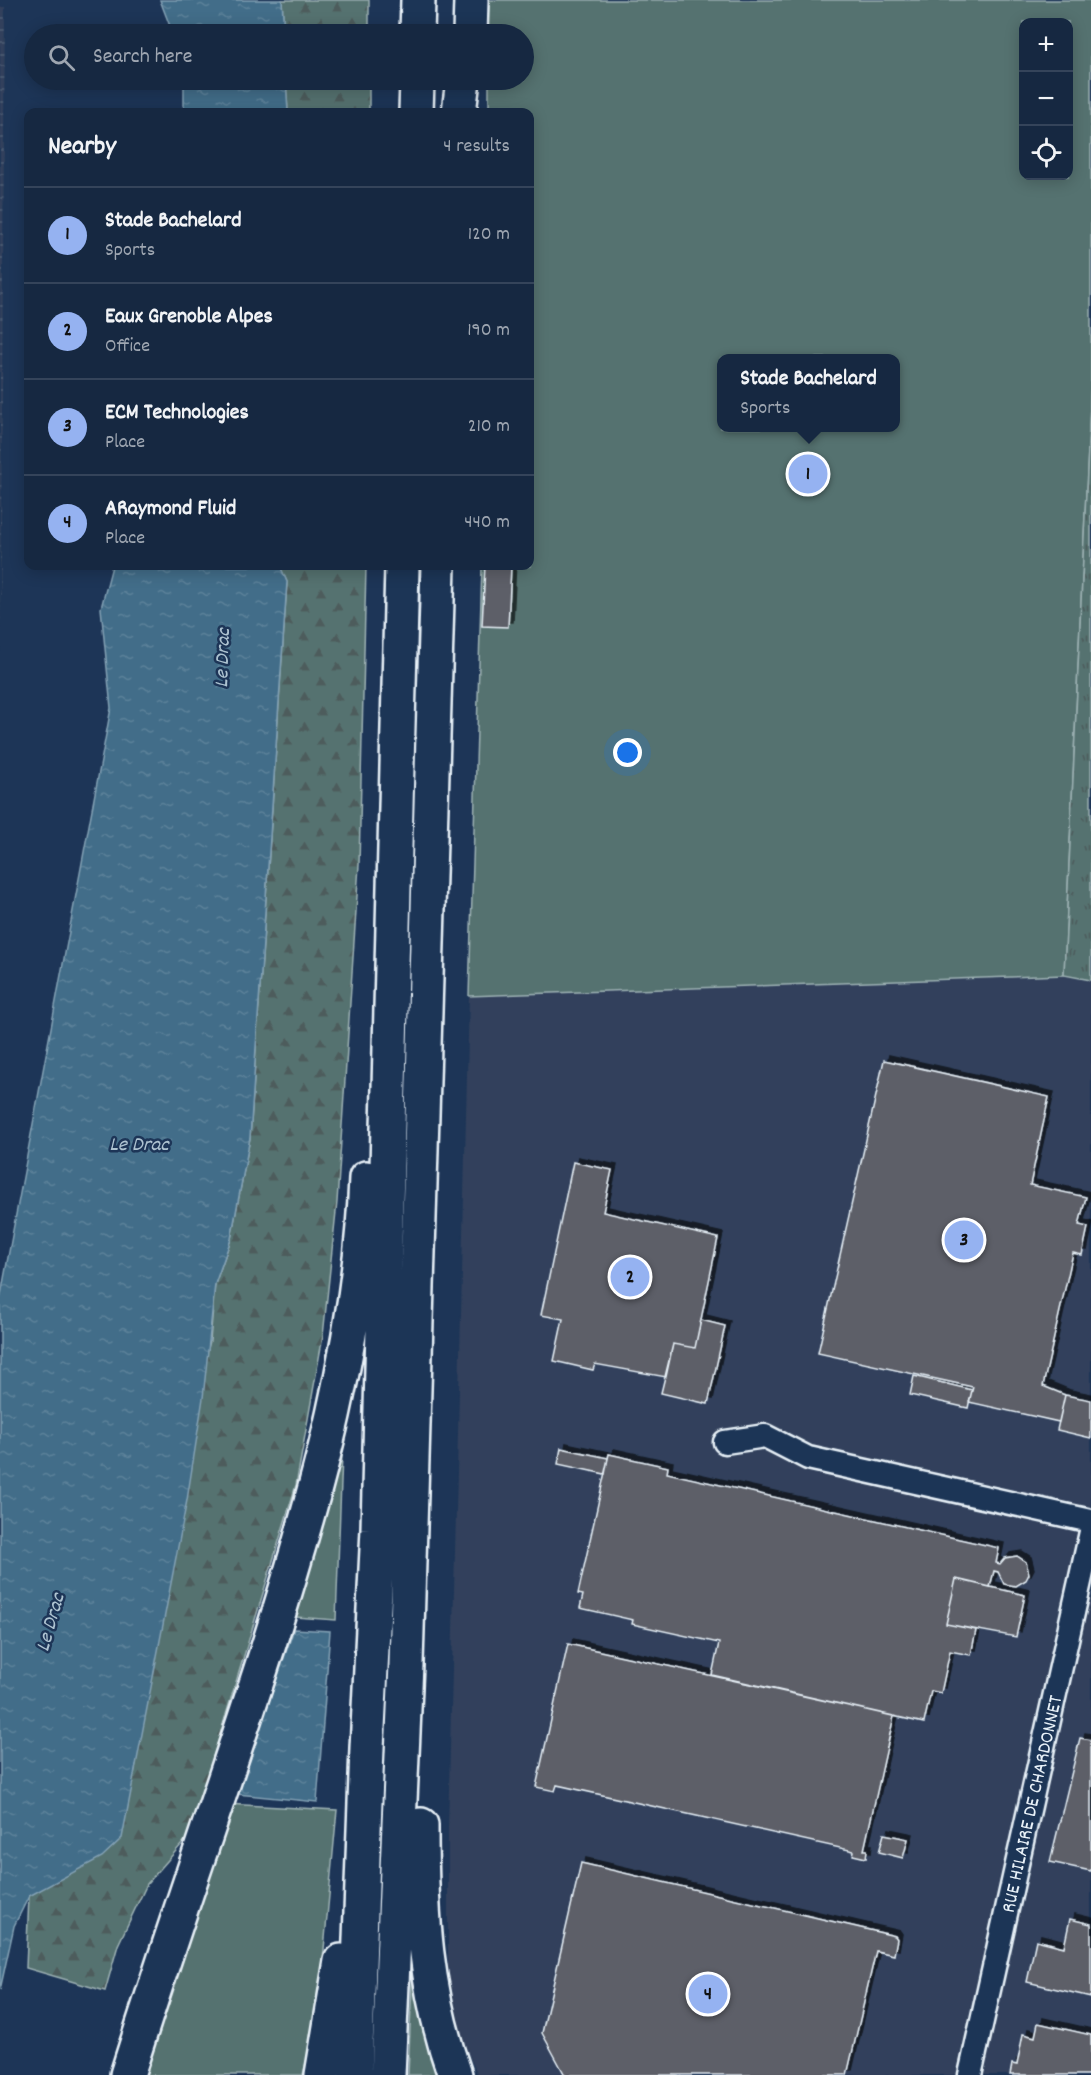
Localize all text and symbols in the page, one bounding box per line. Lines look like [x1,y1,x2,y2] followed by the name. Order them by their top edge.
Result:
[1019,18,1073,180] map controls
[1019,18,1073,72] button: +
[24,24,534,90] search box
[45,41,78,74] icon: search
[93,42,192,73] text: Search here
[1019,72,1073,126] button: −
[1019,126,1073,180] button: locate
[48,129,116,166] text: Nearby
[443,133,510,161] text: 4 results
[105,206,242,237] text: Stade Bachelard
[65,221,70,249] text: 1
[468,221,510,249] text: 120 m
[105,237,155,265] text: Sports
[105,302,273,333] text: Eaux Grenoble Alpes
[63,317,72,345] text: 2
[467,317,510,345] text: 190 m
[105,333,150,361] text: Office
[717,354,900,432] popup
[740,364,877,395] text: Stade Bachelard
[740,395,790,423] text: Sports
[105,398,249,429] text: ECM Technologies
[63,413,72,441] text: 3
[468,413,510,441] text: 210 m
[105,429,145,457] text: Place
[788,452,828,496] pin: 1
[105,494,236,525] text: ARaymond Fluid
[63,509,72,537] text: 4
[464,509,510,537] text: 440 m
[105,525,145,553] text: Place
[208,626,240,688] water label: Le Drac
[613,738,642,767] your location
[109,1131,170,1161] water label: Le Drac
[944,1218,984,1262] pin: 3
[610,1254,650,1300] pin: 2
[29,1589,75,1656] water label: Le Drac
[996,1693,1071,1916] street label: RUE HILAIRE DE CHARDONNET
[688,1972,728,2016] pin: 4

